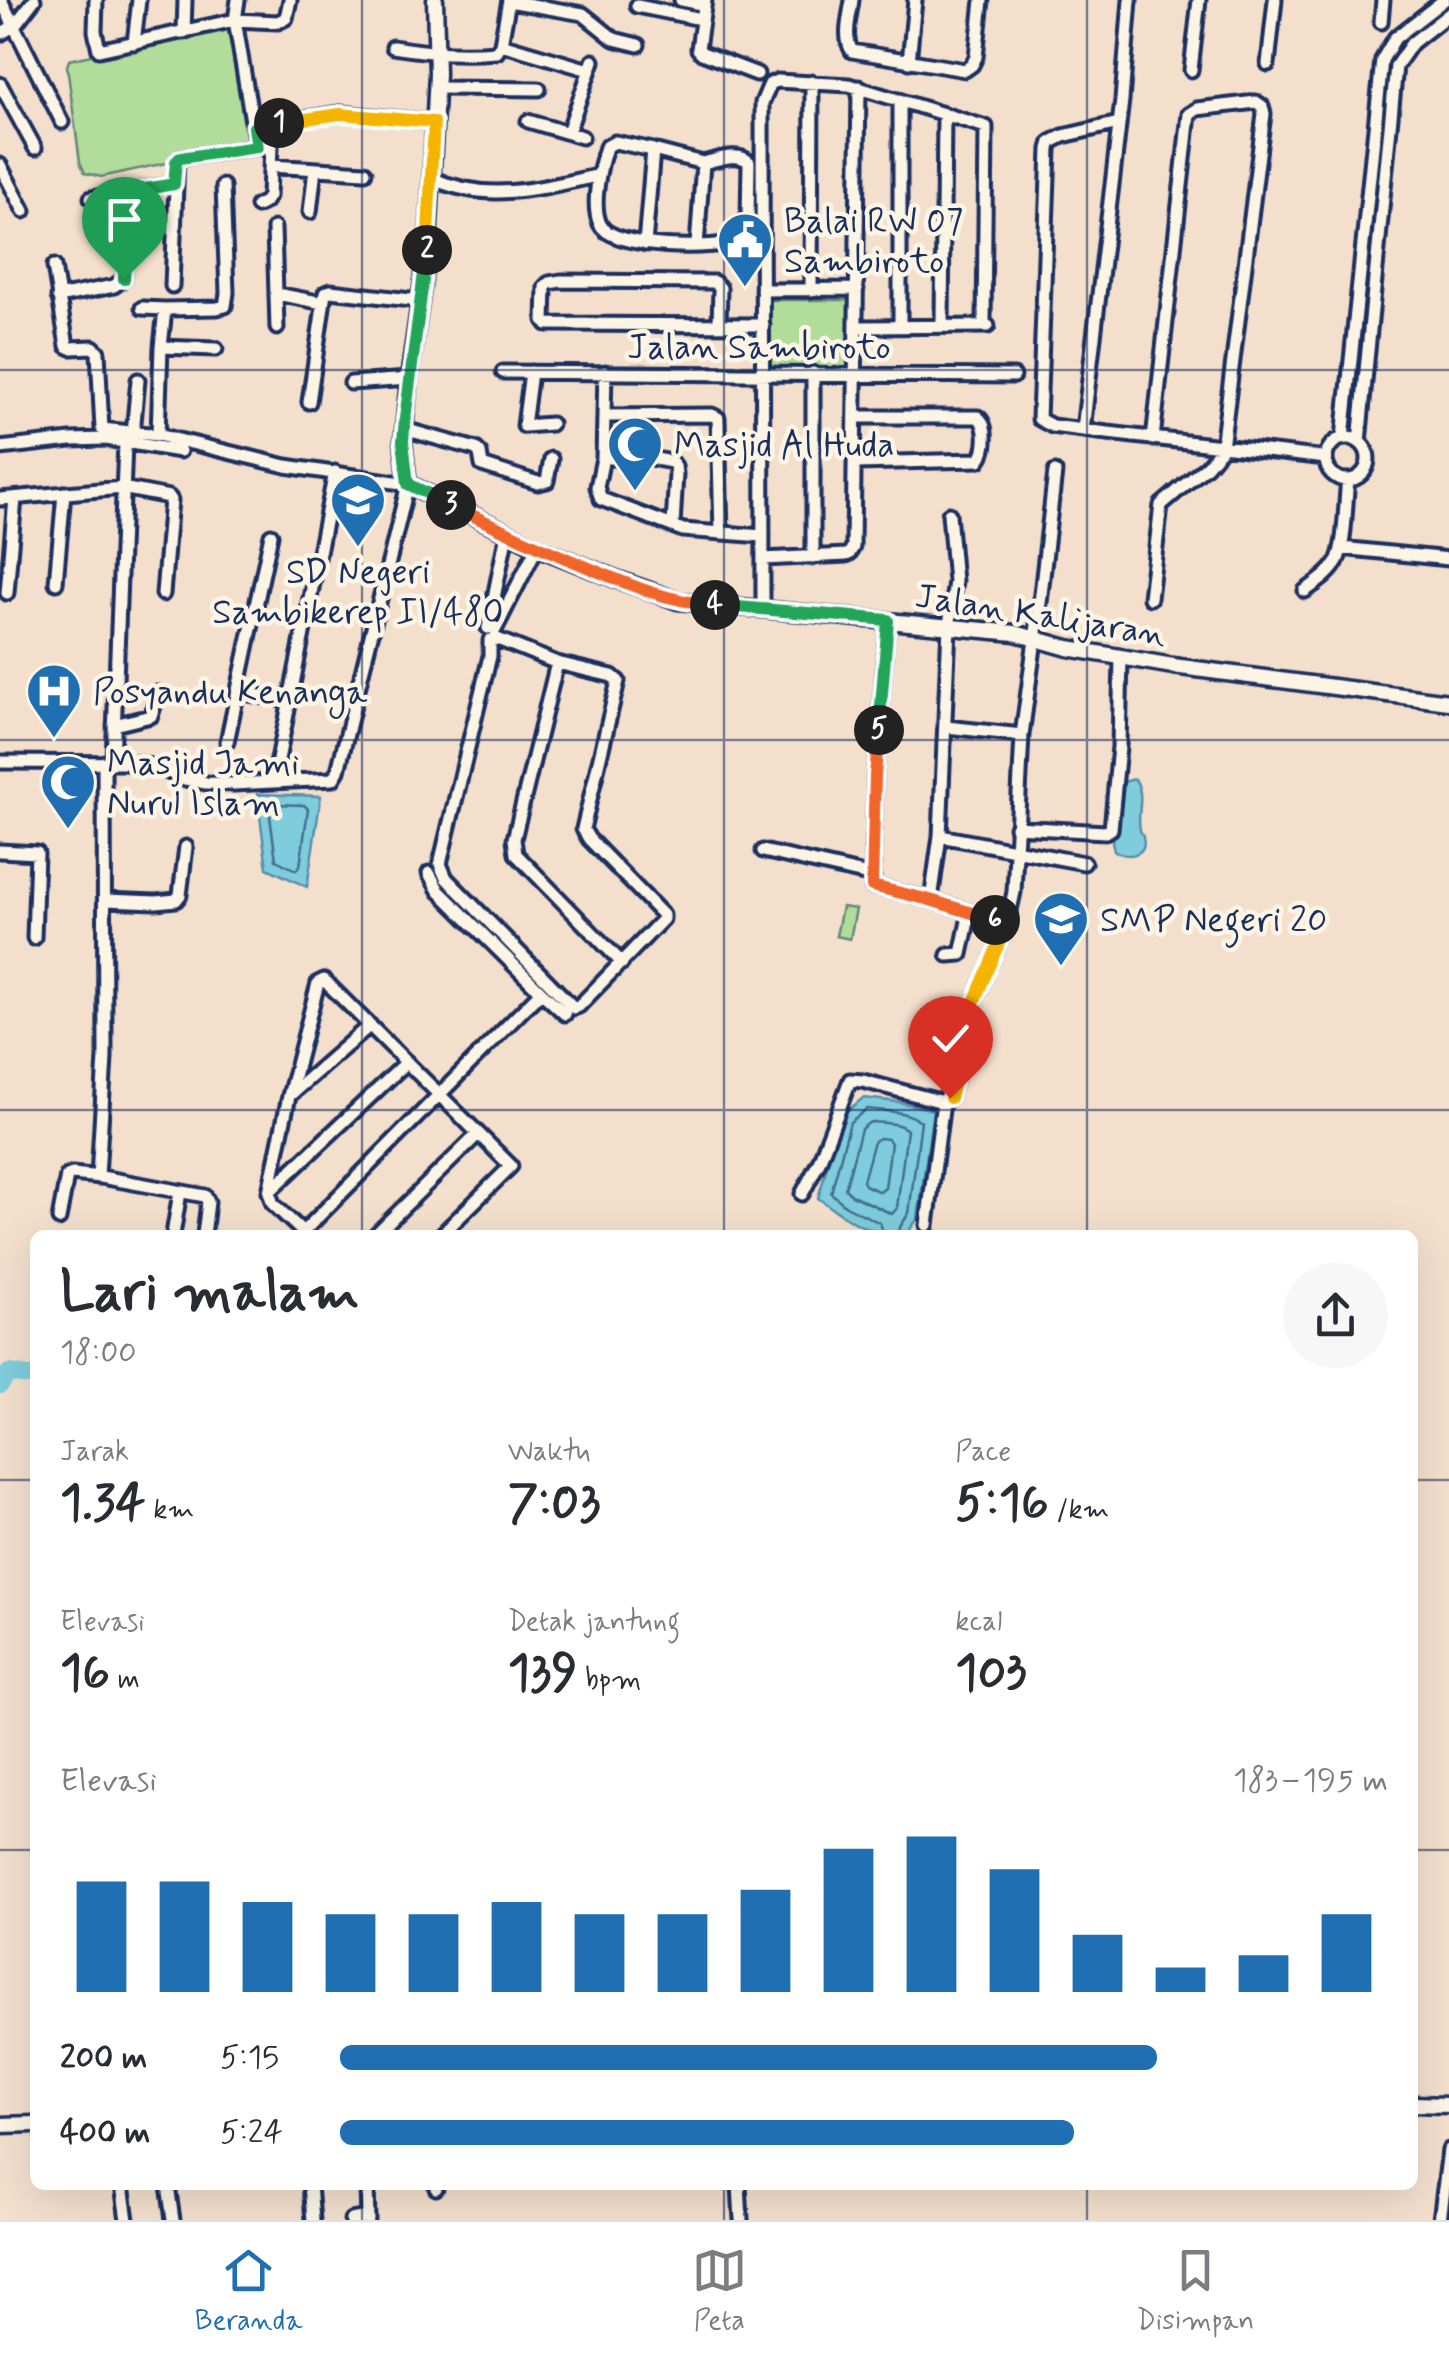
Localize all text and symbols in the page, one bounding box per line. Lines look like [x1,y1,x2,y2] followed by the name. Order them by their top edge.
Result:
[254,98,304,148] pin: 1
[273,104,285,141] text: 1
[82,177,167,280] pin
[97,192,152,247] icon: arrive
[784,199,963,285] place label: Balai RW 07 Sambiroto
[715,210,775,289] public building icon: Balai RW 07 Sambiroto
[402,225,452,275] pin: 2
[420,231,434,268] text: 2
[627,325,891,371] street label: Jalan Sambiroto
[605,414,665,493] mosque icon: Masjid Al Huda
[674,423,894,469] place label: Masjid Al Huda
[328,470,388,549] school or university icon: SD Negeri Sambikerep II/480
[426,480,476,530] pin: 3
[445,486,457,523] text: 3
[212,550,504,636] place label: SD Negeri Sambikerep II/480
[912,573,1169,659] street label: Jalan Kalijaran
[690,580,740,630] pin: 4
[707,586,723,623] text: 4
[24,661,84,740] hospital icon: Posyandu Kenanga
[93,670,368,719] place label: Posyandu Kenanga
[854,705,904,755] pin: 5
[871,711,887,748] text: 5
[107,741,299,827] place label: Masjid Jami Nurul Islam
[38,752,98,831] mosque icon: Masjid Jami Nurul Islam
[1031,889,1091,968] school or university icon: SMP Negeri 20
[970,895,1020,945] pin: 6
[1100,898,1327,948] place label: SMP Negeri 20
[988,901,1002,938] text: 6
[908,996,993,1099] pin
[923,1011,978,1066] icon: check
[60,1258,360,1330] text: Lari malam
[1283,1263,1388,1368] button: share
[60,1332,137,1374] text: 18:00
[60,1434,129,1471] text: Jarak
[508,1434,590,1471] text: Waktu
[955,1434,1011,1471] text: Pace
[60,1471,146,1537] text: 1.34
[508,1471,600,1537] text: 7:03
[955,1471,1049,1537] text: 5:16
[146,1492,194,1529] text: km
[1049,1492,1109,1529] text: /km
[60,1604,145,1641] text: Elevasi
[508,1604,680,1641] text: Detak jantung
[955,1604,1002,1641] text: kcal
[60,1641,110,1707] text: 16
[508,1641,577,1707] text: 139
[955,1641,1027,1707] text: 103
[110,1662,140,1699] text: m
[577,1662,641,1699] text: bpm
[60,1760,157,1802] text: Elevasi
[1233,1760,1388,1802] text: 183–195 m
[60,2037,147,2079] text: 200 m
[220,2037,279,2079] text: 5:15
[60,2112,150,2154] text: 400 m
[220,2112,283,2154] text: 5:24
[195,2243,302,2340] tab: Beranda
[692,2243,747,2340] tab: Peta
[1137,2243,1254,2340] tab: Disimpan

